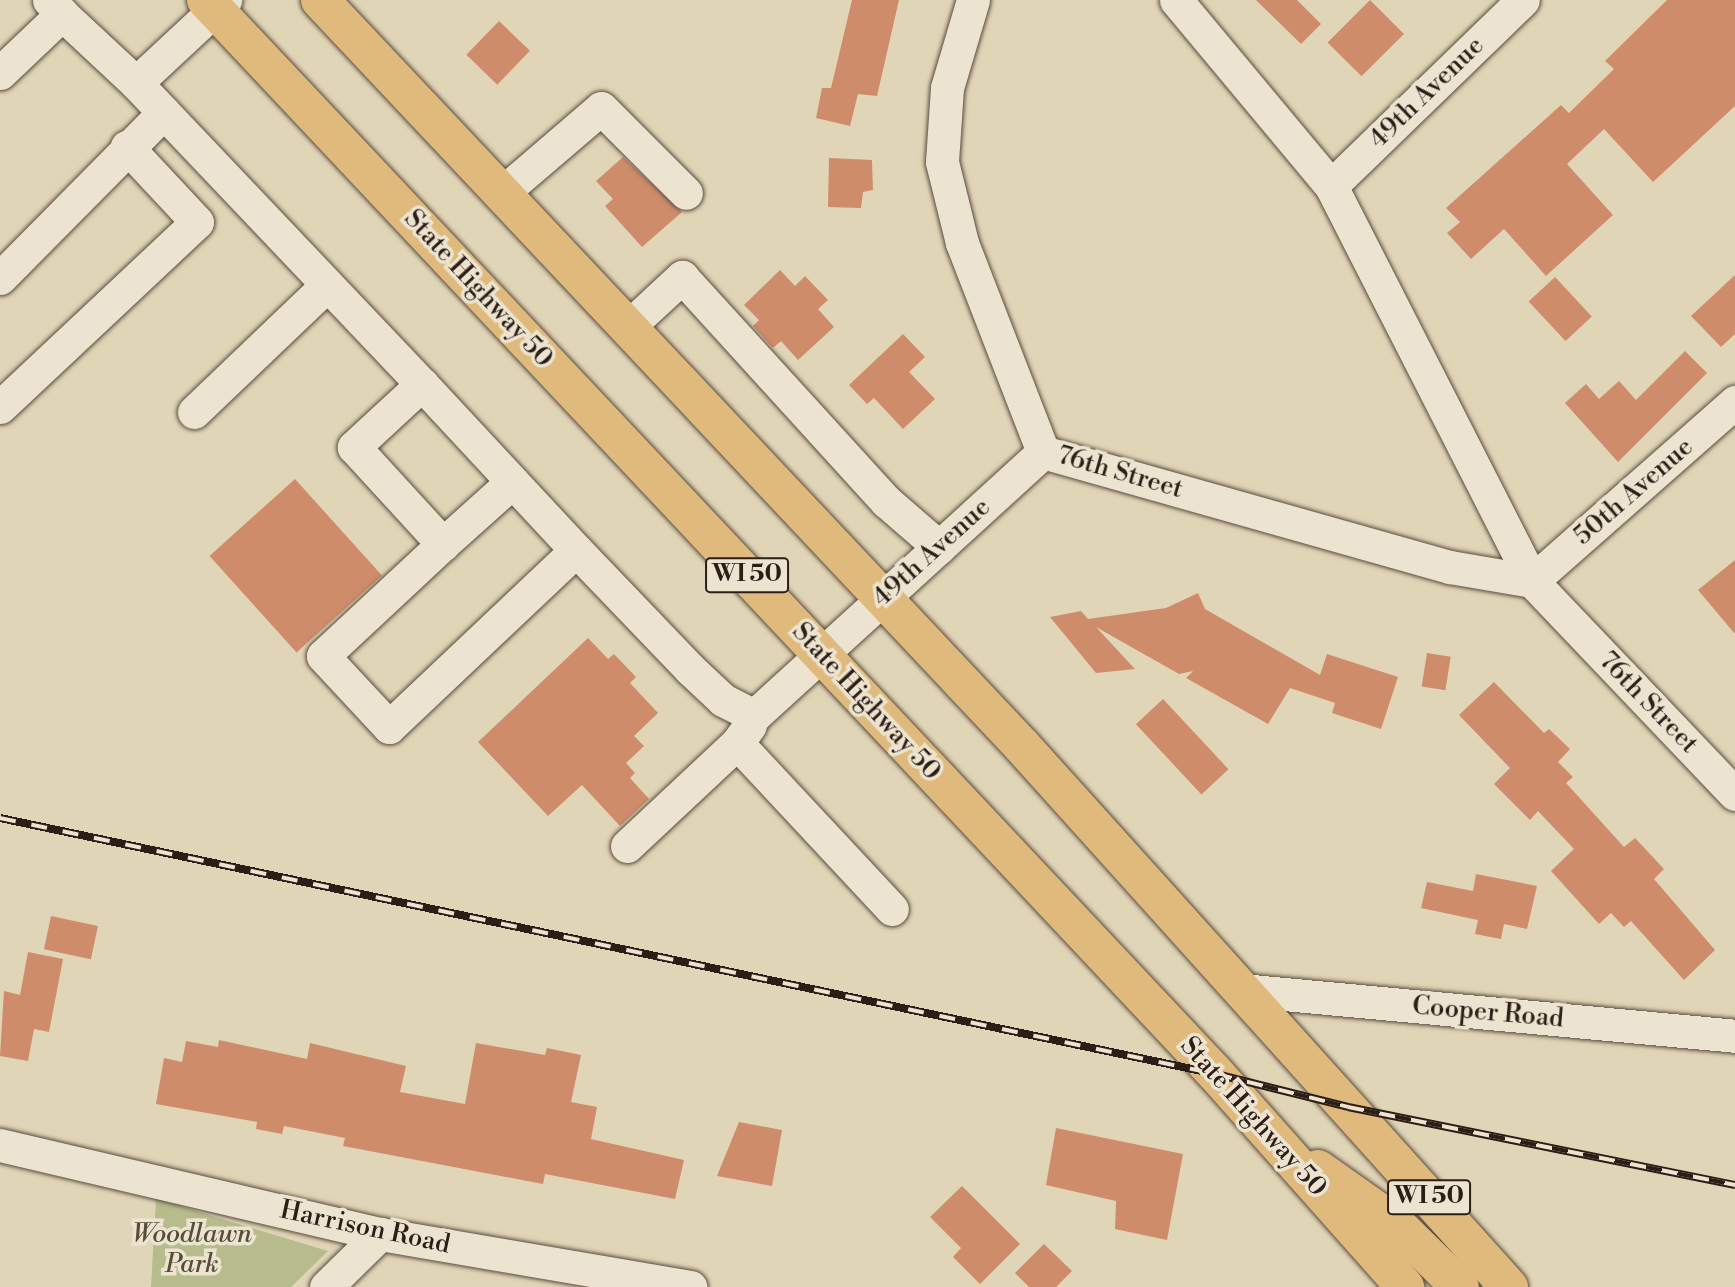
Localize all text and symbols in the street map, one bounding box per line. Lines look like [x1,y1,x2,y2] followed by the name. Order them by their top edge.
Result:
[1363,31,1491,155] street label: 49th Avenue
[397,204,559,374] street label: State Highway 50
[1568,432,1700,552] street label: 50th Avenue
[1054,440,1186,506] street label: 76th Street
[867,492,997,614] street label: 49th Avenue
[705,554,789,596] road number: WI 50
[785,617,947,787] street label: State Highway 50
[1592,646,1704,760] street label: 76th Street
[1411,991,1565,1035] street label: Cooper Road
[1173,1031,1333,1203] street label: State Highway 50
[1387,1176,1471,1218] road number: WI 50
[277,1195,453,1261] street label: Harrison Road
[132,1219,252,1280] park label: Woodlawn Park

